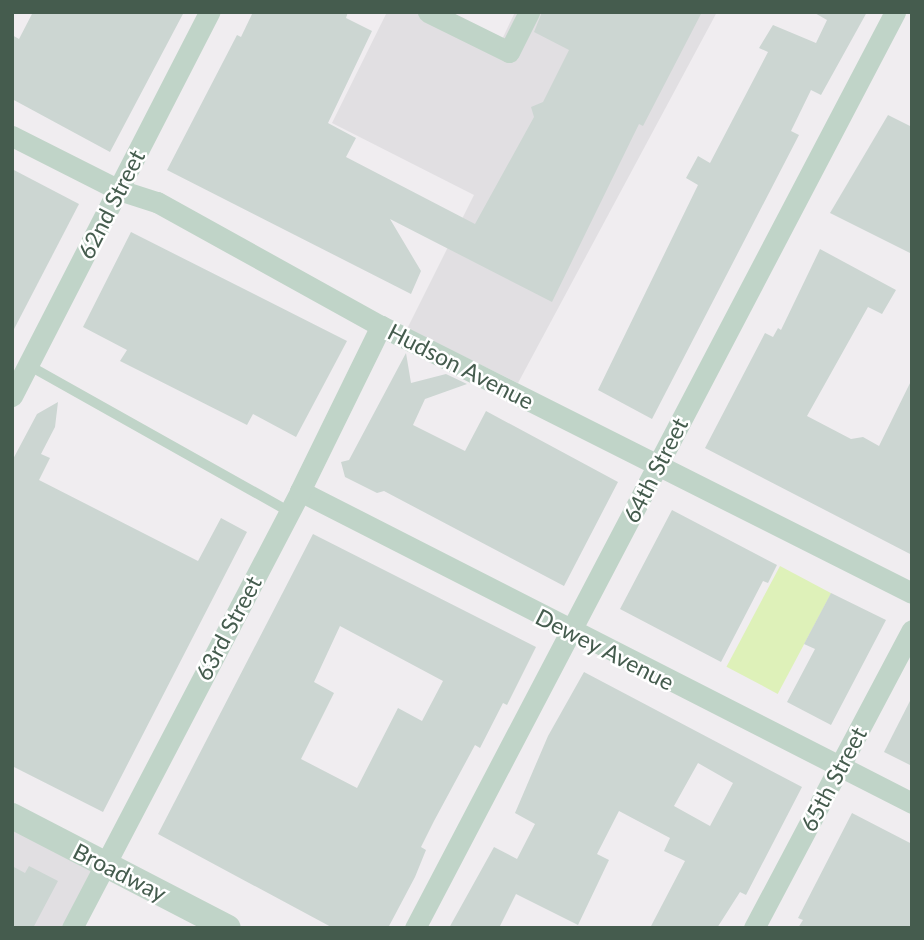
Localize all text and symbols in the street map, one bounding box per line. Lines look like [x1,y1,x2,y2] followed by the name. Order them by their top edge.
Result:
[72,145,150,263] street label: 62nd Street
[383,317,539,415] street label: Hudson Avenue
[617,413,693,527] street label: 64th Street
[189,571,267,685] street label: 63rd Street
[531,602,679,696] street label: Dewey Avenue
[794,722,872,836] street label: 65th Street
[69,837,171,907] street label: Broadway

